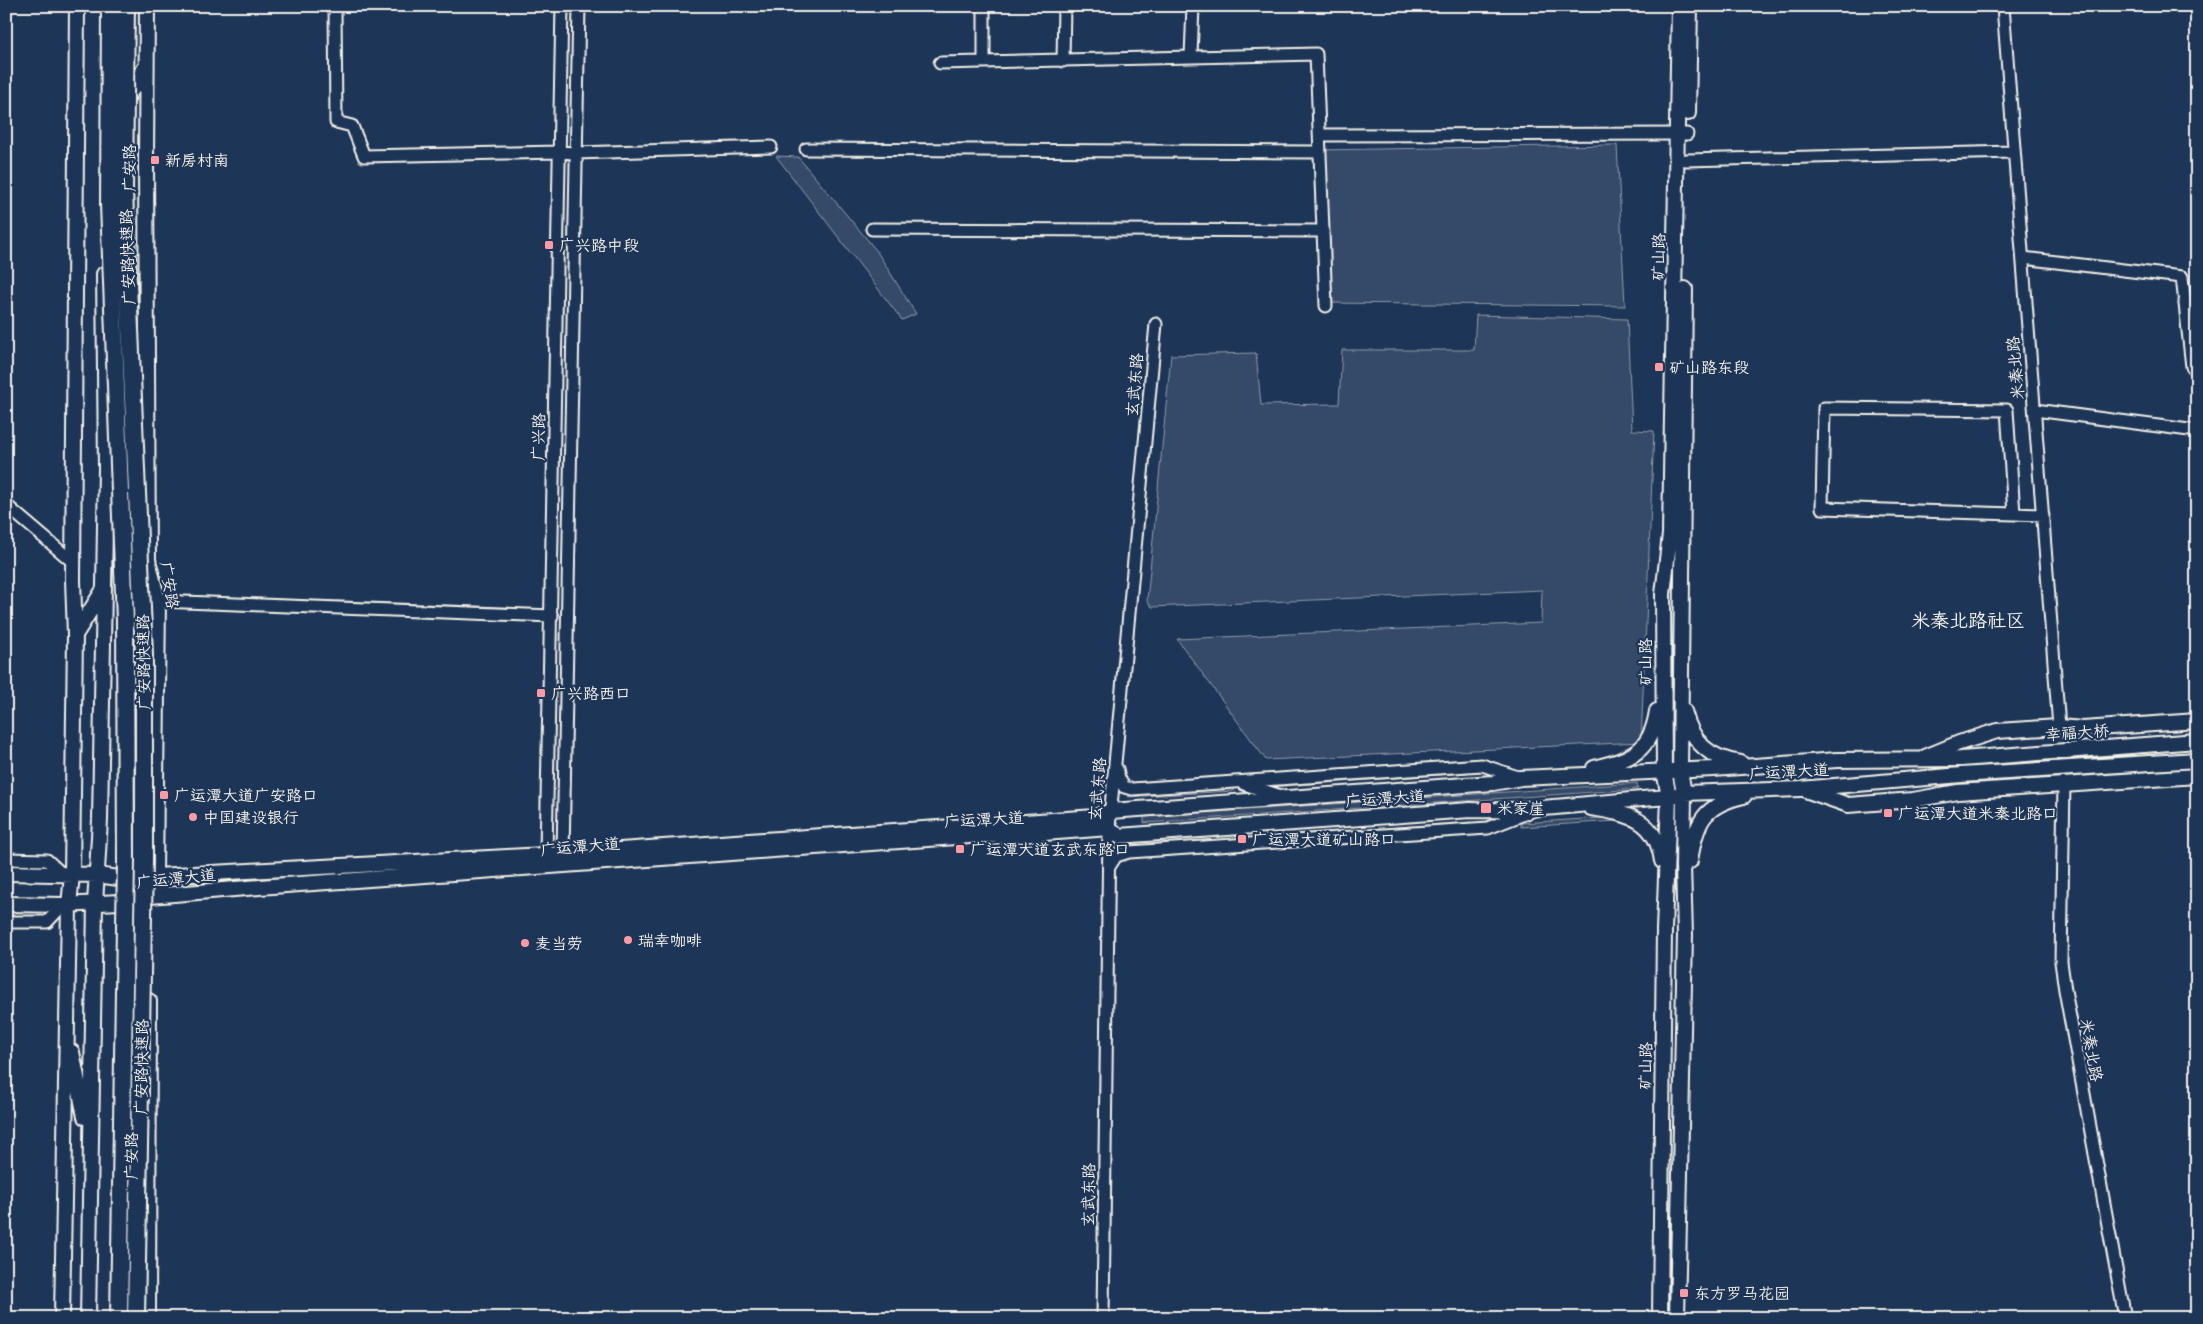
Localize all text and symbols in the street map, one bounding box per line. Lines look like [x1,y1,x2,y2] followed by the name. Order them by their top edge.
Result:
[118,144,143,192] street label: 广安路
[165,149,229,174] place label: 新房村南
[149,154,161,166] marker: 新房村南
[114,209,143,305] street label: 广安路快速路
[1647,233,1672,281] street label: 矿山路
[559,234,639,259] place label: 广兴路中段
[543,239,555,251] marker: 广兴路中段
[2001,335,2032,401] street label: 米秦北路
[1120,352,1151,418] street label: 玄武东路
[1669,356,1749,381] place label: 矿山路东段
[1653,361,1665,373] marker: 矿山路东段
[527,413,552,461] street label: 广兴路
[152,560,185,611] street label: 广安路
[1911,607,2025,637] district label: 米秦北路社区
[131,614,158,710] street label: 广安路快速路
[1634,638,1659,686] street label: 矿山路
[551,682,631,707] place label: 广兴路西口
[535,687,547,699] marker: 广兴路西口
[2044,719,2110,748] street label: 幸福大桥
[1083,756,1114,822] street label: 玄武东路
[1748,758,1830,787] street label: 广运潭大道
[174,784,318,809] place label: 广运潭大道广安路口
[1344,784,1426,815] street label: 广运潭大道
[158,789,170,801] marker: 广运潭大道广安路口
[1497,797,1545,822] place label: 米家崖
[1479,801,1493,815] marker: 米家崖
[1898,802,2058,827] place label: 广运潭大道米秦北路口
[203,806,299,831] place label: 中国建设银行
[943,806,1025,835] street label: 广运潭大道
[1882,807,1894,819] marker: 广运潭大道米秦北路口
[187,811,199,823] marker: 中国建设银行
[1252,828,1396,853] place label: 广运潭大道矿山路口
[539,832,621,863] street label: 广运潭大道
[1236,833,1248,845] marker: 广运潭大道矿山路口
[970,838,1130,863] place label: 广运潭大道玄武东路口
[954,843,966,855] marker: 广运潭大道玄武东路口
[135,863,217,896] street label: 广运潭大道
[638,929,702,954] place label: 瑞幸咖啡
[535,932,583,957] place label: 麦当劳
[622,934,634,946] marker: 瑞幸咖啡
[519,937,531,949] marker: 麦当劳
[2073,1017,2108,1084] street label: 米秦北路
[129,1019,156,1115] street label: 广安路快速路
[1634,1042,1659,1090] street label: 矿山路
[120,1132,145,1180] street label: 广安路
[1076,1163,1103,1227] street label: 玄武东路
[1694,1282,1790,1307] place label: 东方罗马花园
[1678,1287,1690,1299] marker: 东方罗马花园

